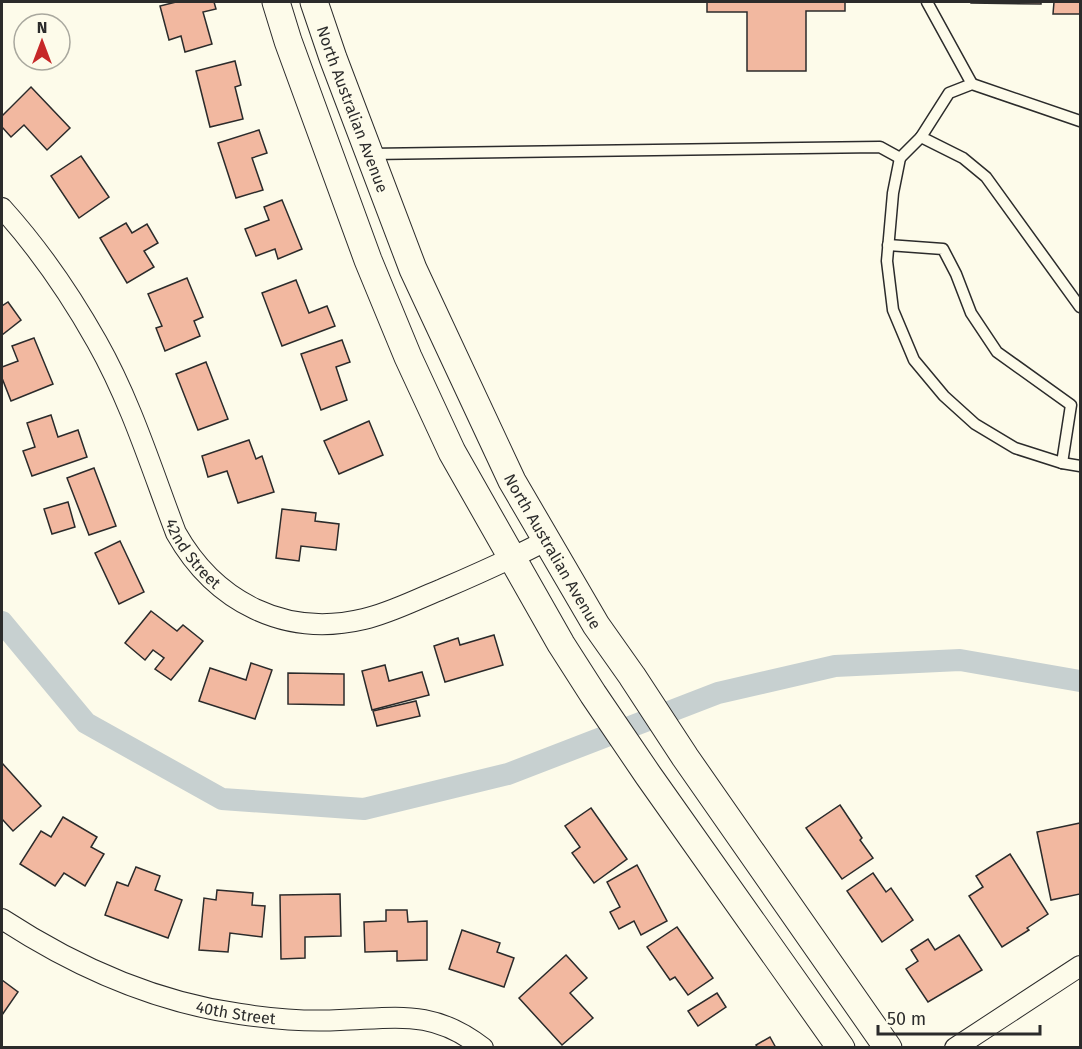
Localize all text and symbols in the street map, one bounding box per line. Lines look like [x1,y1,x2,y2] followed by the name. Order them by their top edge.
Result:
[12,12,72,72] north arrow
[37,18,47,37] text: N
[313,23,392,195] street label: North Australian Avenue
[500,471,605,632] street label: North Australian Avenue
[161,516,225,593] street label: 42nd Street
[194,997,277,1028] street label: 40th Street
[878,998,1040,1036] scale bar
[887,1008,926,1030] text: 50 m

